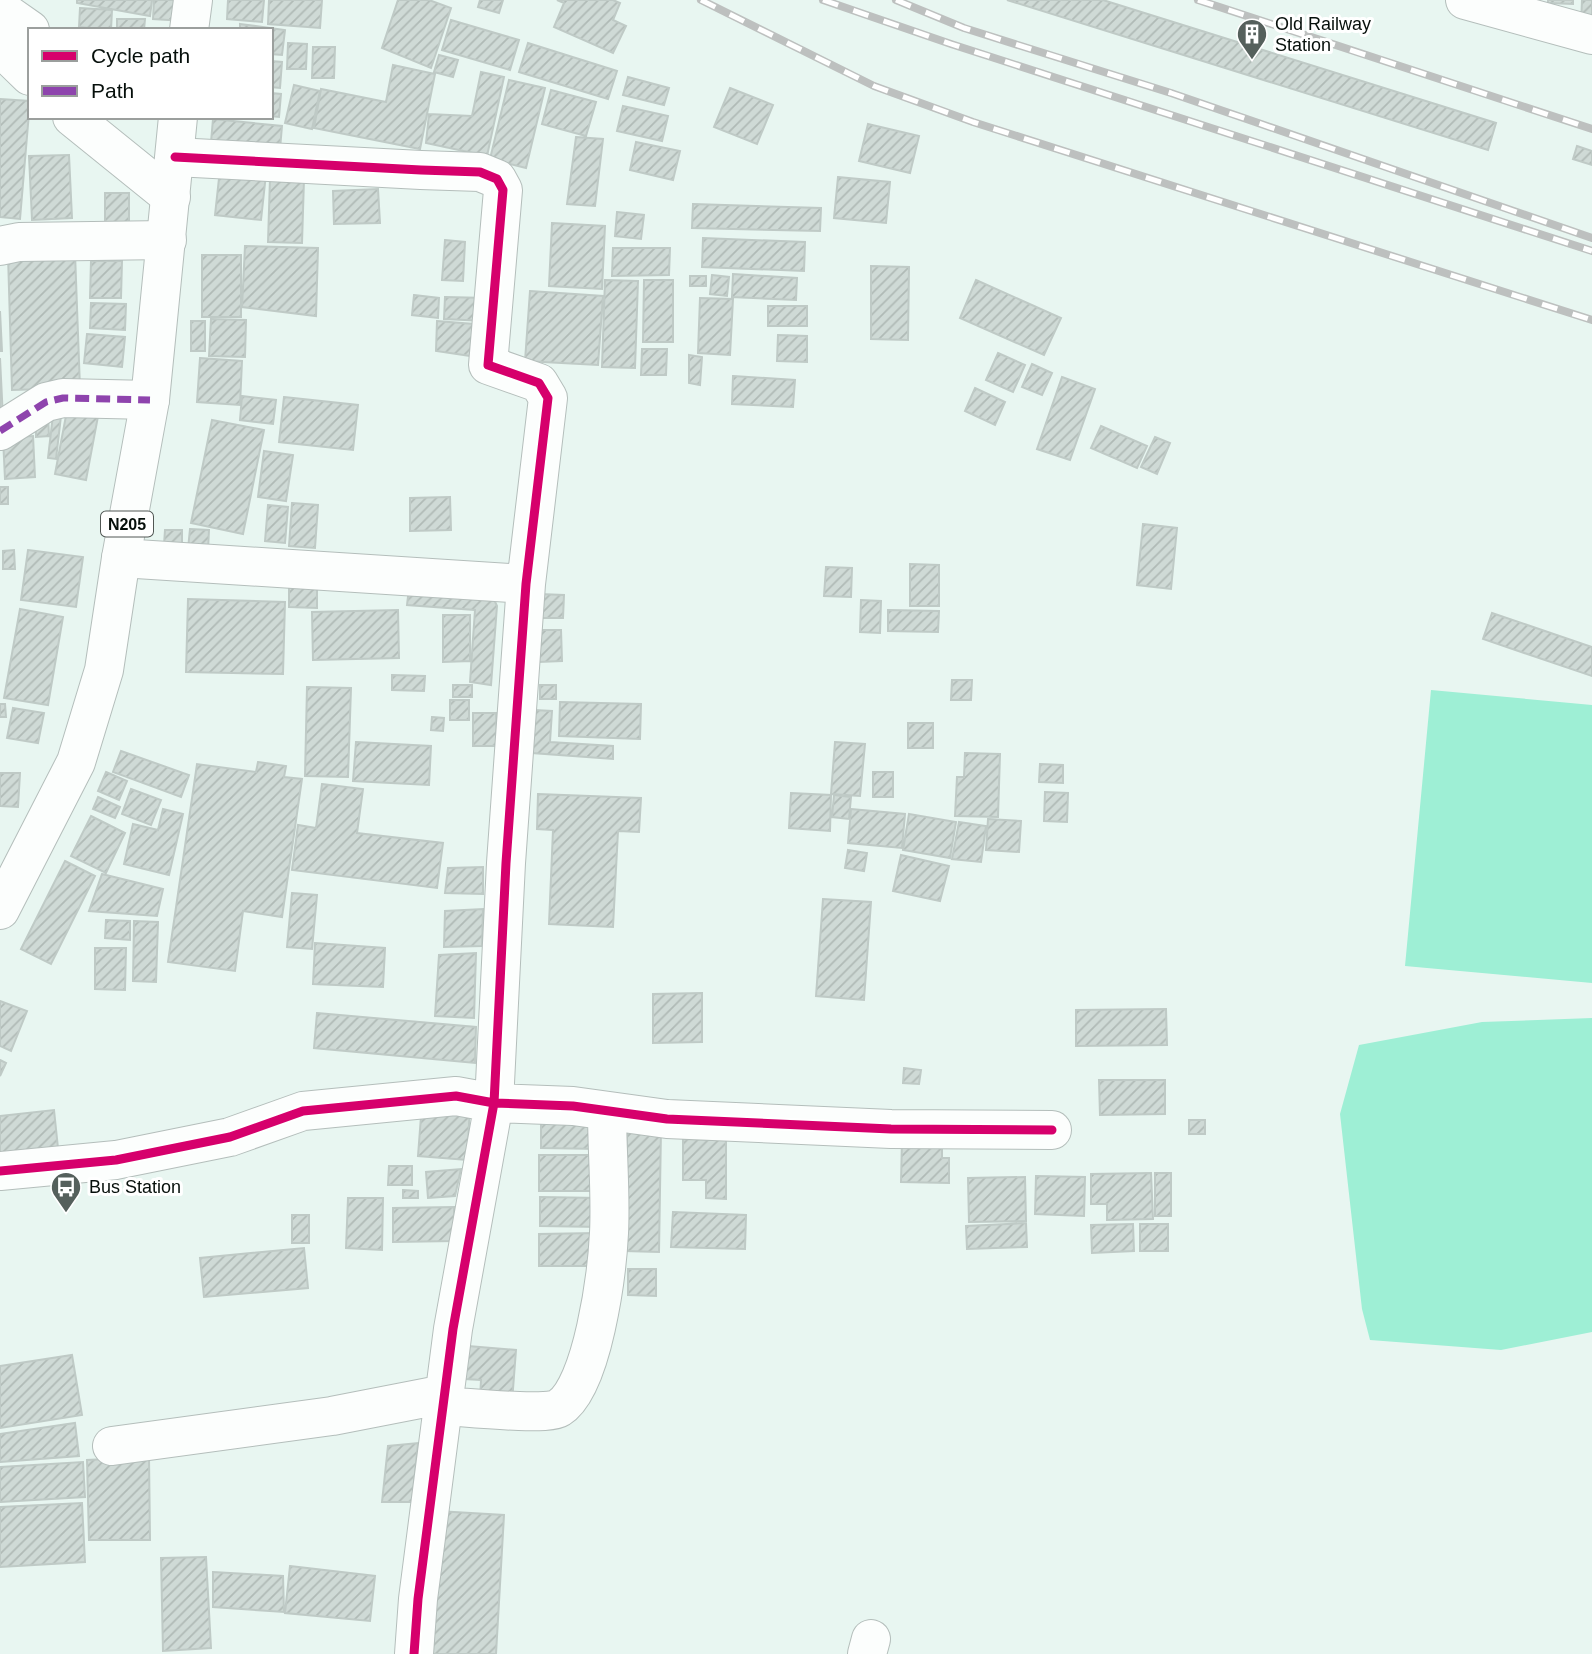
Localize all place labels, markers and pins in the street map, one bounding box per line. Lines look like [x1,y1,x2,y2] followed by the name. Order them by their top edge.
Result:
[1275,14,1371,55] place label: Old Railway Station
[1235,17,1269,61] building icon: Old Railway Station
[49,1170,83,1214] bus stop icon: Bus Station
[89,1177,181,1197] place label: Bus Station

